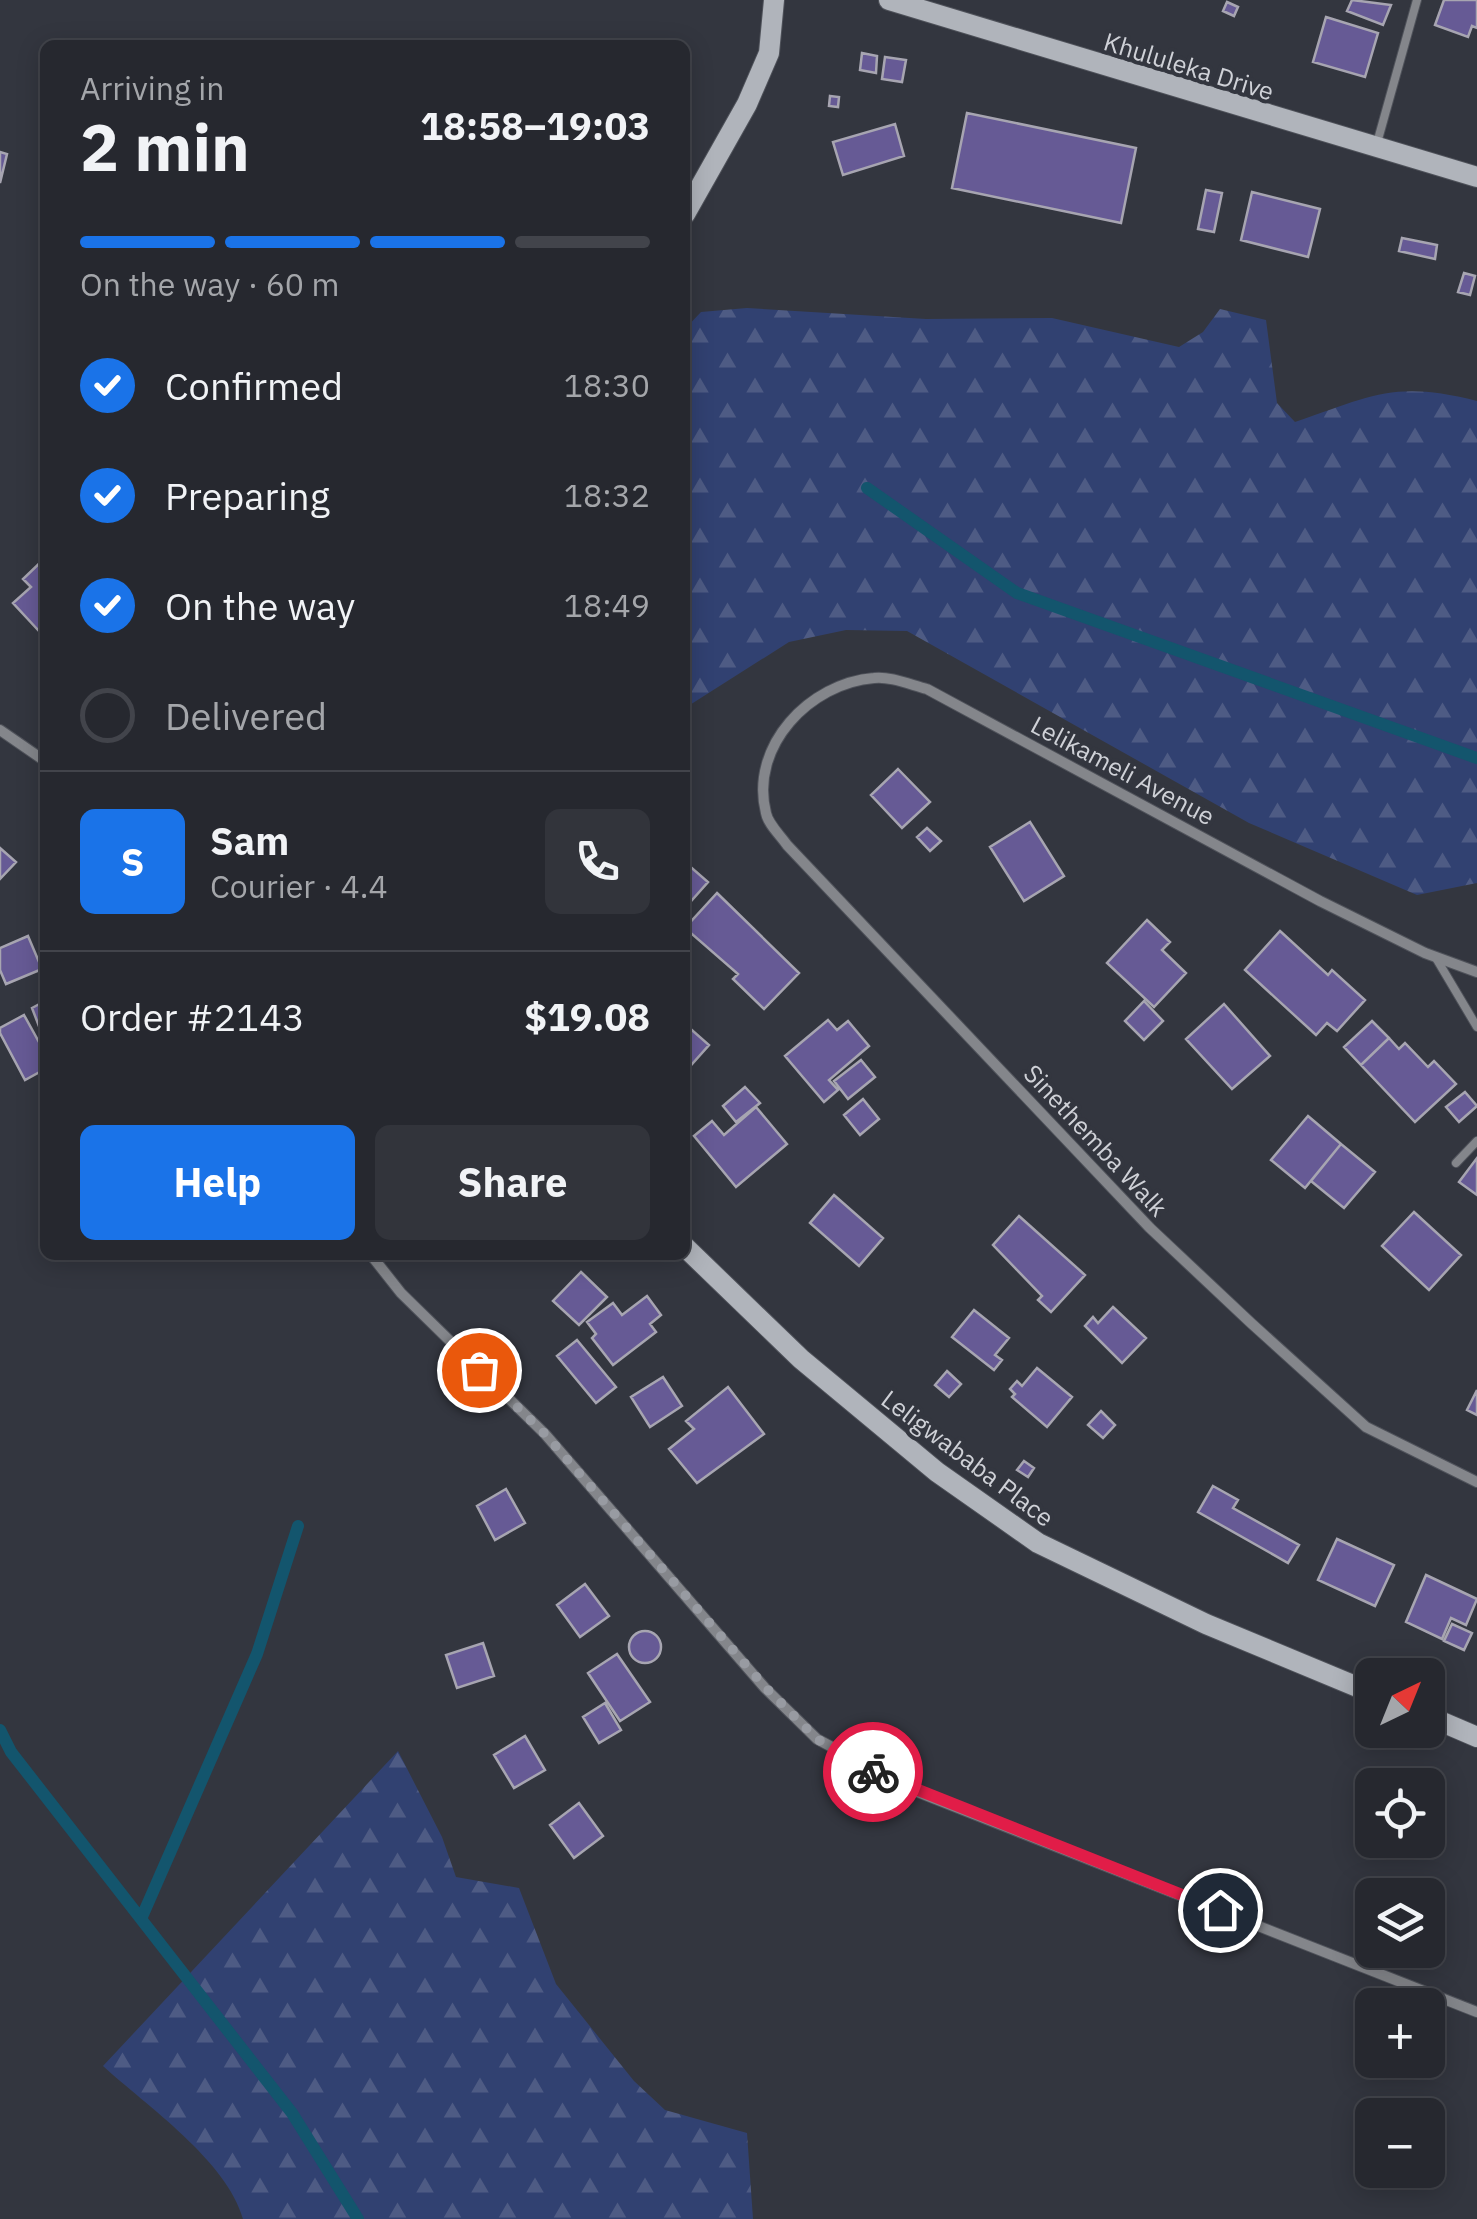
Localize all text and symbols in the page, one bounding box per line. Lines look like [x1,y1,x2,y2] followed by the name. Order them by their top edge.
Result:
[1100,24,1278,108] street label: Khululeka Drive
[80,67,225,109] text: Arriving in
[420,101,650,150] text: 18:58–19:03
[80,104,250,189] text: 2 min
[80,263,340,305] text: On the way · 60 m
[80,358,135,413] icon: check
[165,361,343,410] text: Confirmed
[564,364,650,406] text: 18:30
[80,468,135,523] icon: check
[165,471,330,520] text: Preparing
[564,474,650,516] text: 18:32
[80,578,135,633] icon: check
[165,581,355,630] text: On the way
[564,584,650,626] text: 18:49
[165,691,327,740] text: Delivered
[1025,708,1221,832] street label: Lelikameli Avenue
[545,809,650,914] button: phone
[210,816,289,865] text: Sam
[121,837,144,886] text: S
[210,865,388,907] text: Courier · 4.4
[80,992,305,1041] text: Order #2143
[524,992,650,1041] text: $19.08
[1017,1057,1175,1223] street label: Sinethemba Walk
[80,1125,355,1240] button: Help
[375,1125,650,1240] button: Share
[437,1328,522,1413] pin
[452,1343,507,1398] icon: bag
[875,1382,1061,1534] street label: Leligwababa Place
[1355,1658,1445,1748] north arrow
[1355,1658,1445,2188] map controls
[823,1722,923,1822] courier
[846,1745,901,1800] icon: bike
[1355,1768,1445,1858] button: locate
[1178,1868,1263,1953] pin
[1355,1878,1445,1968] button: layers
[1193,1883,1248,1938] icon: home
[1355,1988,1445,2078] button: +
[1355,2098,1445,2188] button: −

